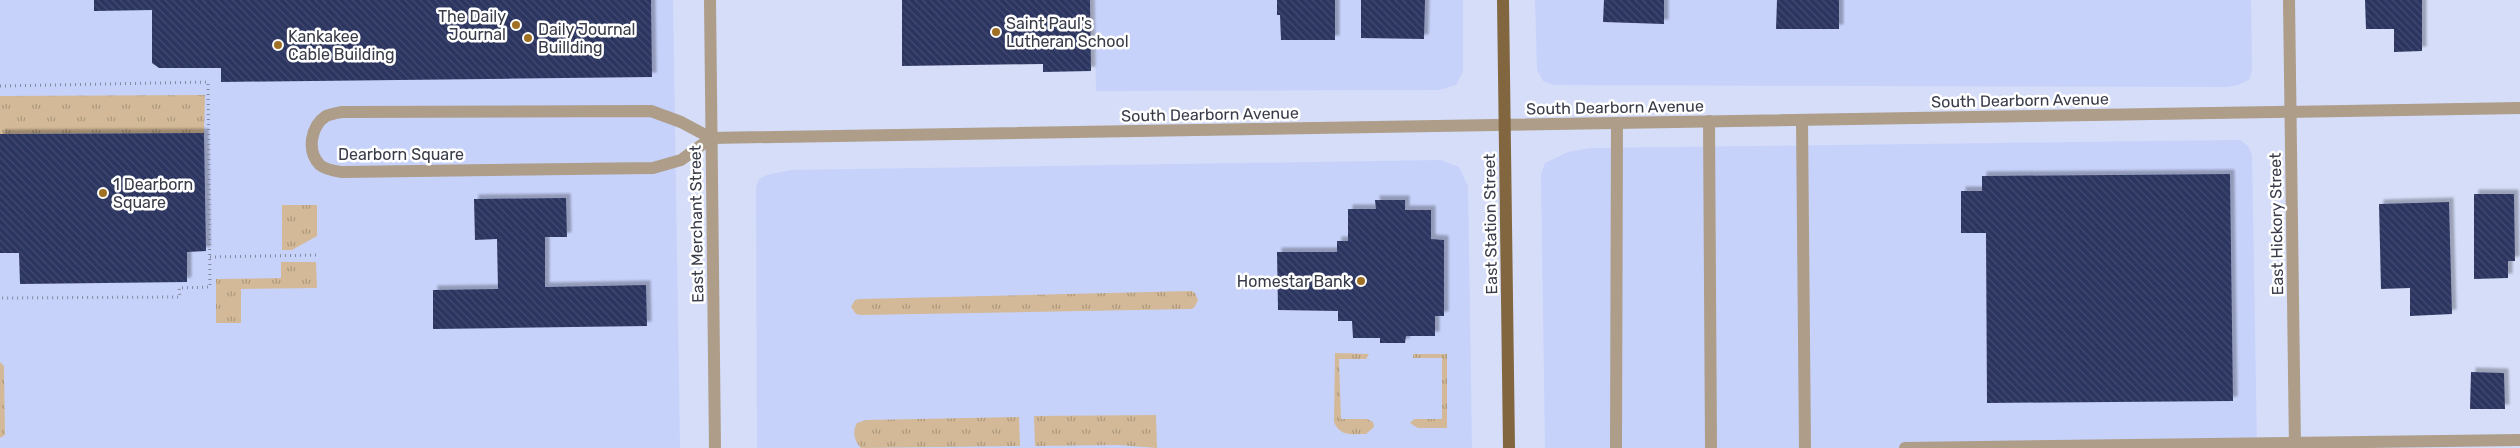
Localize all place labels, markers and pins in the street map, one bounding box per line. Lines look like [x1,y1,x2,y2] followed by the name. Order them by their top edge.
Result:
[438,7,506,44] place label: The Daily Journal
[1006,14,1129,51] place label: Saint Paul's Lutheran School
[510,19,522,31] marker: The Daily Journal
[538,20,635,57] place label: Daily Journal Buillding
[990,26,1002,38] marker: Saint Paul's Lutheran School
[288,27,395,64] place label: Kankakee Cable Building
[522,32,534,44] marker: Daily Journal Buillding
[272,39,284,51] marker: Kankakee Cable Building
[113,175,193,212] place label: 1 Dearborn Square
[97,187,109,199] marker: 1 Dearborn Square
[1237,272,1352,291] place label: Homestar Bank
[1355,275,1367,287] marker: Homestar Bank

